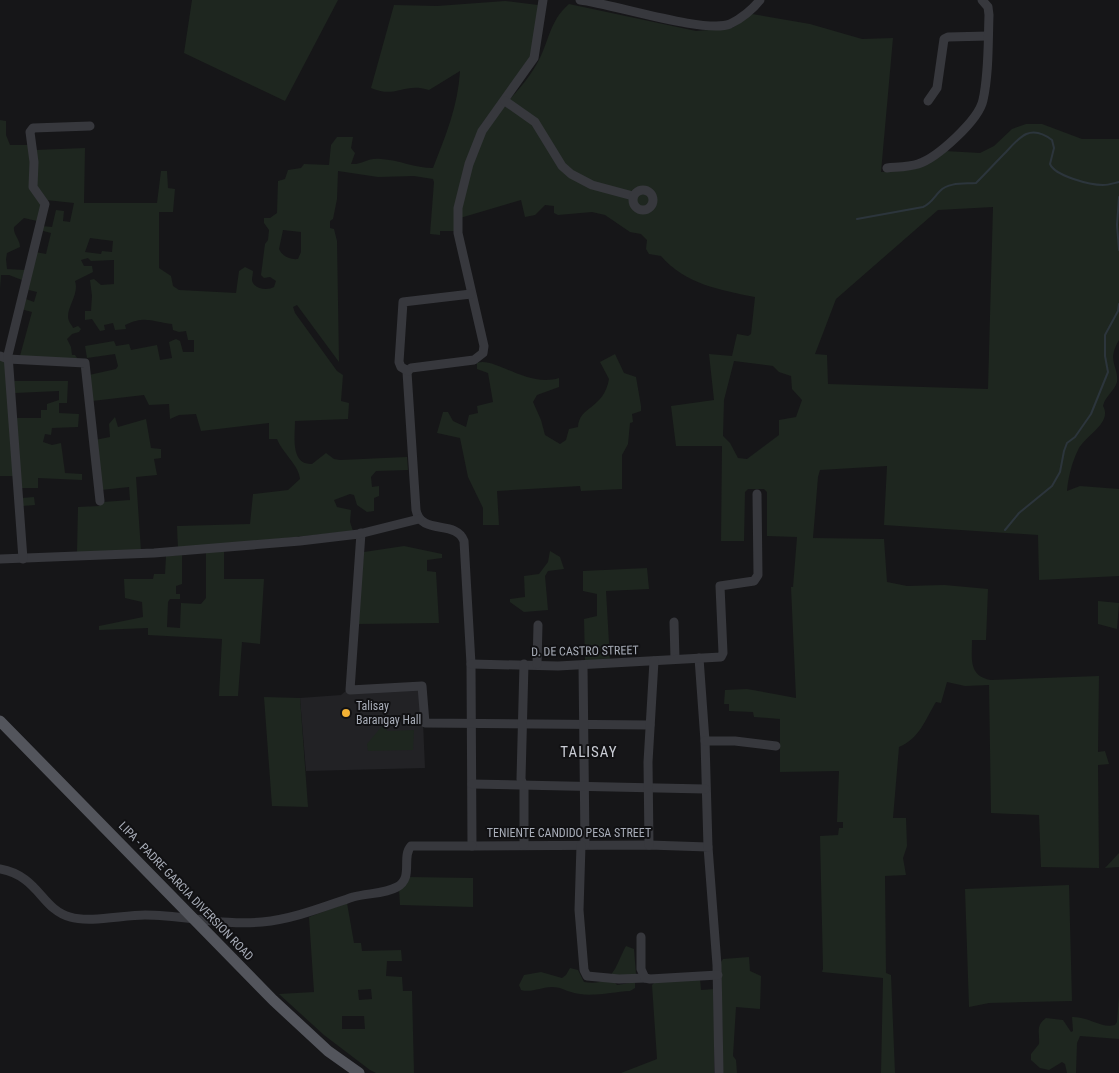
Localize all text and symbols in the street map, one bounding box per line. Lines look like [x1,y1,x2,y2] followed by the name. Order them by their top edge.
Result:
[531,643,639,659] street label: D. DE CASTRO STREET
[356,699,421,727] place label: Talisay Barangay Hall
[340,707,352,719] marker: Talisay Barangay Hall
[560,743,618,761] district label: TALISAY
[116,819,256,963] street label: LIPA - PADRE GARCIA DIVERSION ROAD
[487,826,651,840] street label: TENIENTE CANDIDO PESA STREET

